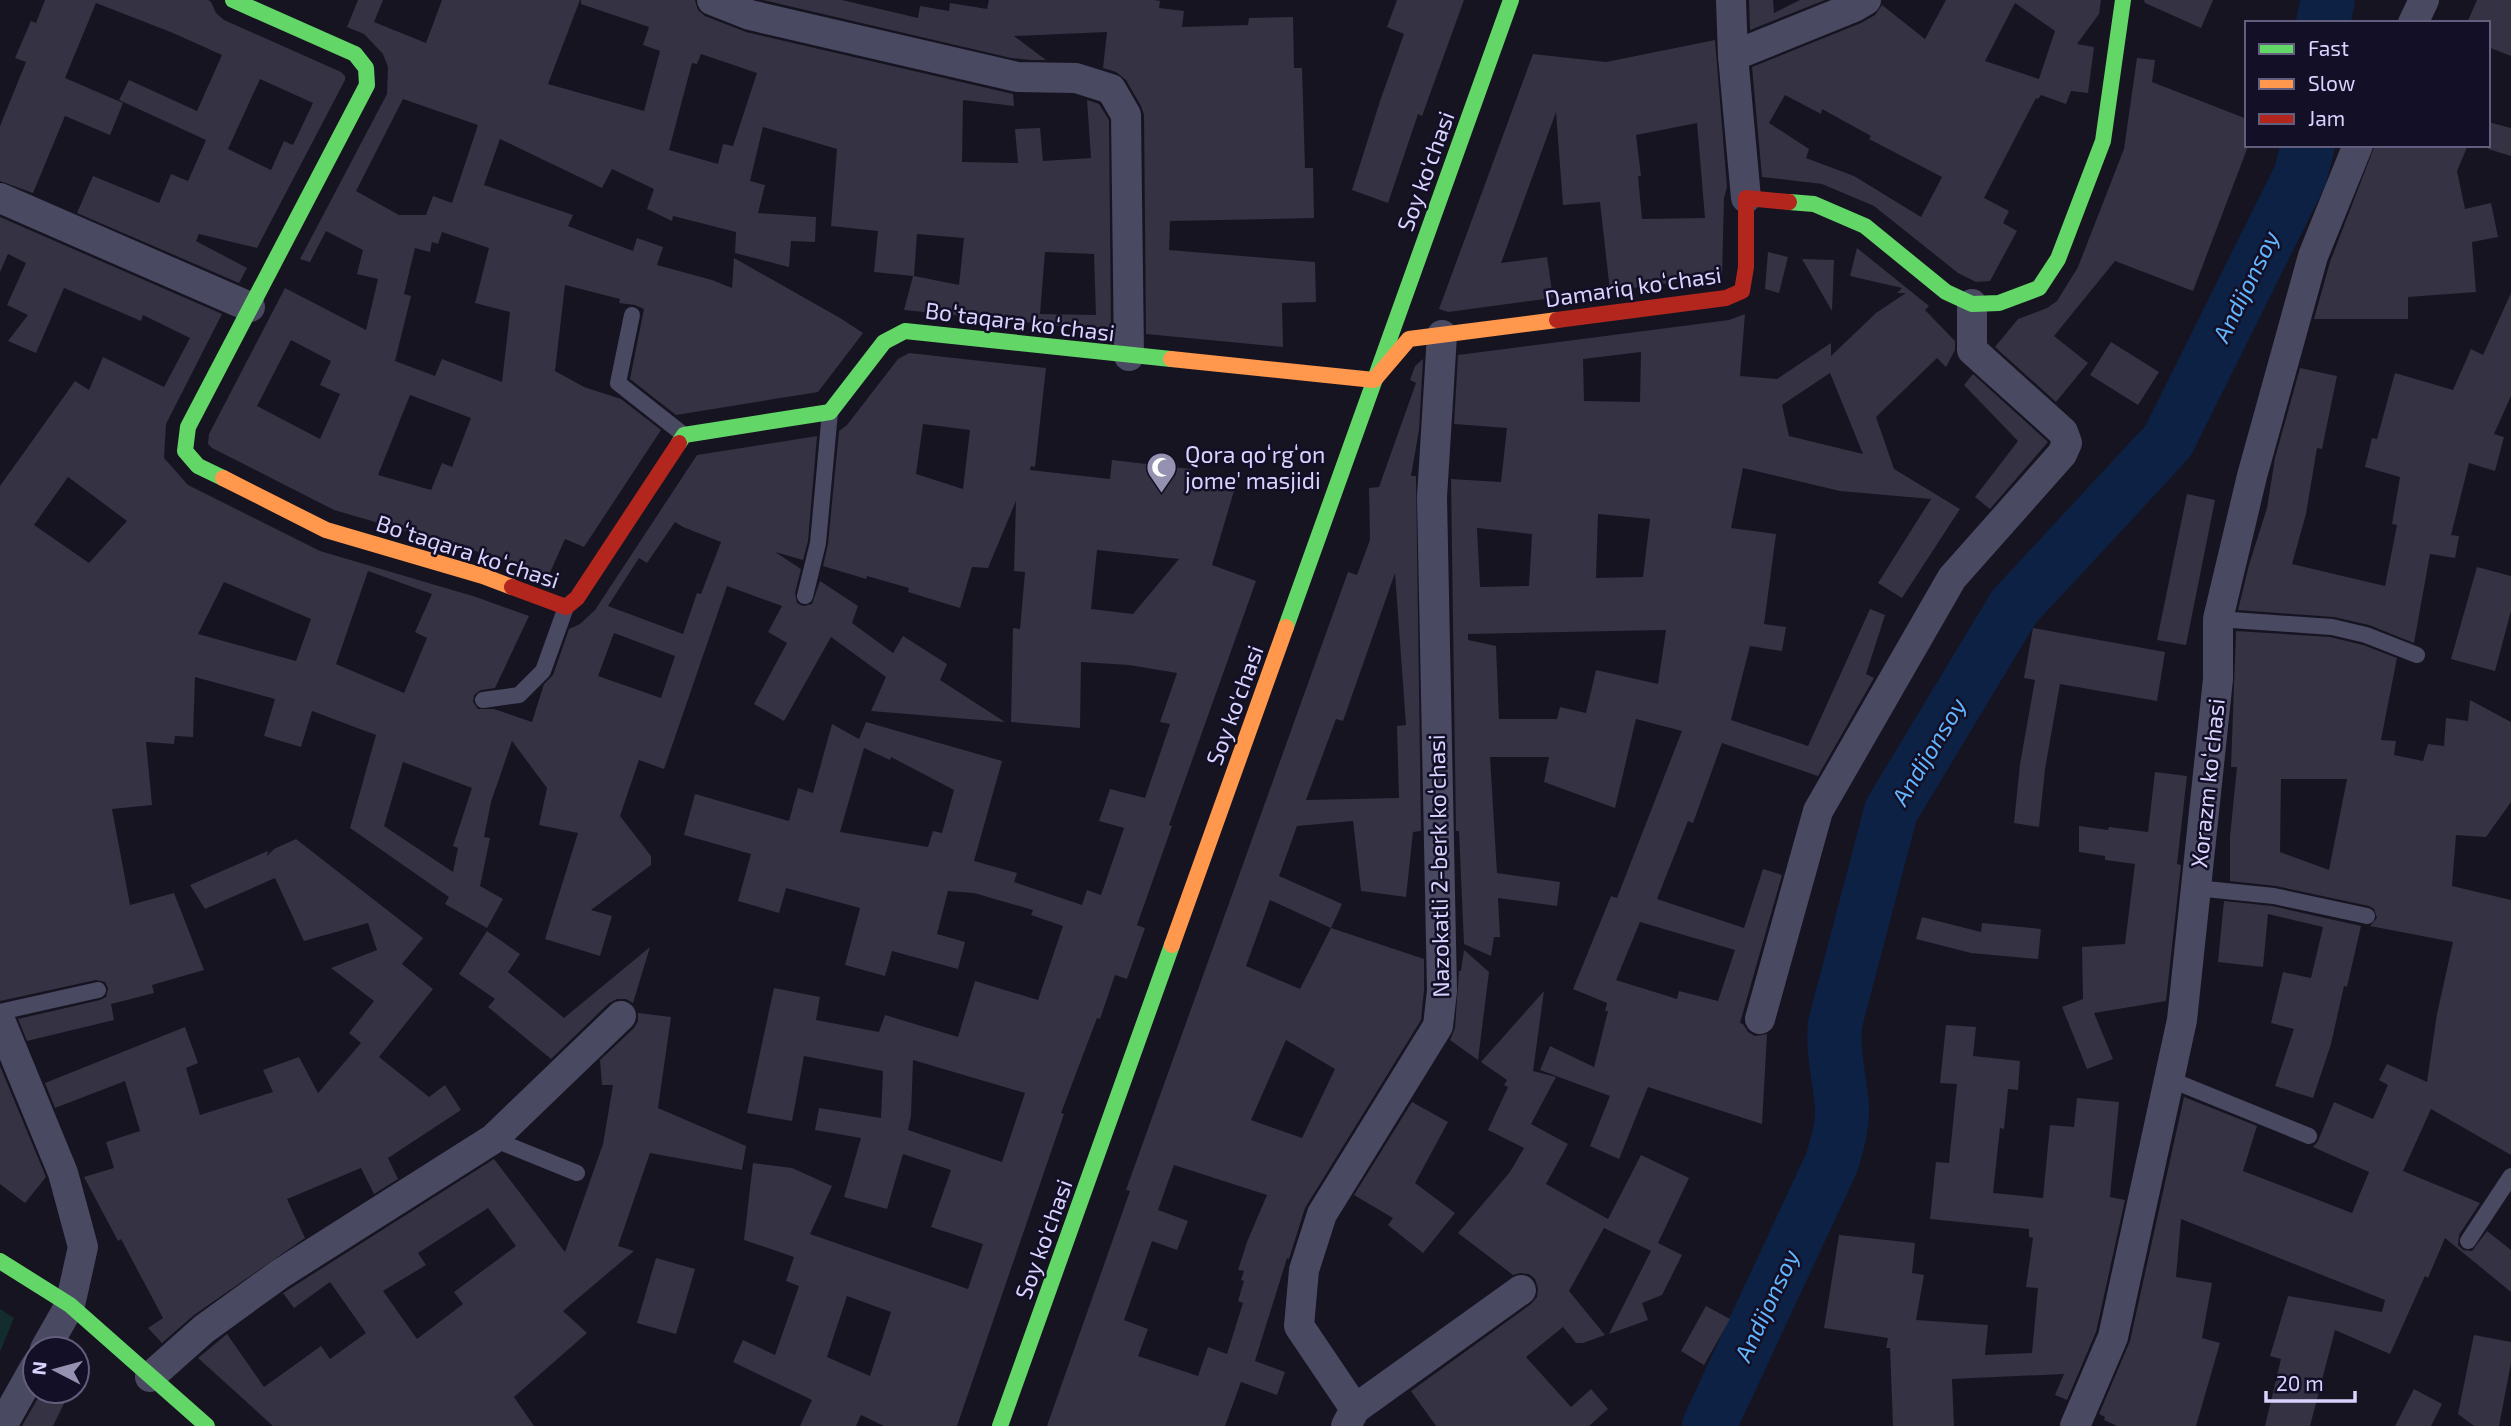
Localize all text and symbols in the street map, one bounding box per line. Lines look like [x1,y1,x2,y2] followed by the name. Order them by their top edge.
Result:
[2245,21,2490,147] legend
[2308,35,2349,60] text: Fast
[2308,70,2355,95] text: Slow
[2308,105,2345,130] text: Jam
[1390,107,1460,235] street label: Soy ko'chasi
[2205,226,2284,347] water label: Andijonsoy
[1543,260,1723,312] street label: Damariq koʻchasi
[924,295,1116,347] street label: Boʻtaqara koʻchasi
[1185,440,1325,494] place label: Qora qoʻrgʻon jome' masjidi
[1145,450,1179,494] mosque icon: Qora qoʻrgʻon jome' masjidi
[373,508,563,594] street label: Boʻtaqara koʻchasi
[1199,641,1269,769] street label: Soy ko'chasi
[1884,692,1971,811] water label: Andijonsoy
[2184,697,2230,869] street label: Xorazm koʻchasi
[1422,734,1454,998] street label: Nazokatli 2-berk koʻchasi
[1008,1175,1078,1303] street label: Soy ko'chasi
[1727,1244,1805,1366] water label: Andijonsoy
[21,1335,91,1405] north arrow
[26,1360,51,1376] text: N
[2266,1360,2355,1404] scale bar
[2276,1370,2324,1395] text: 20 m

